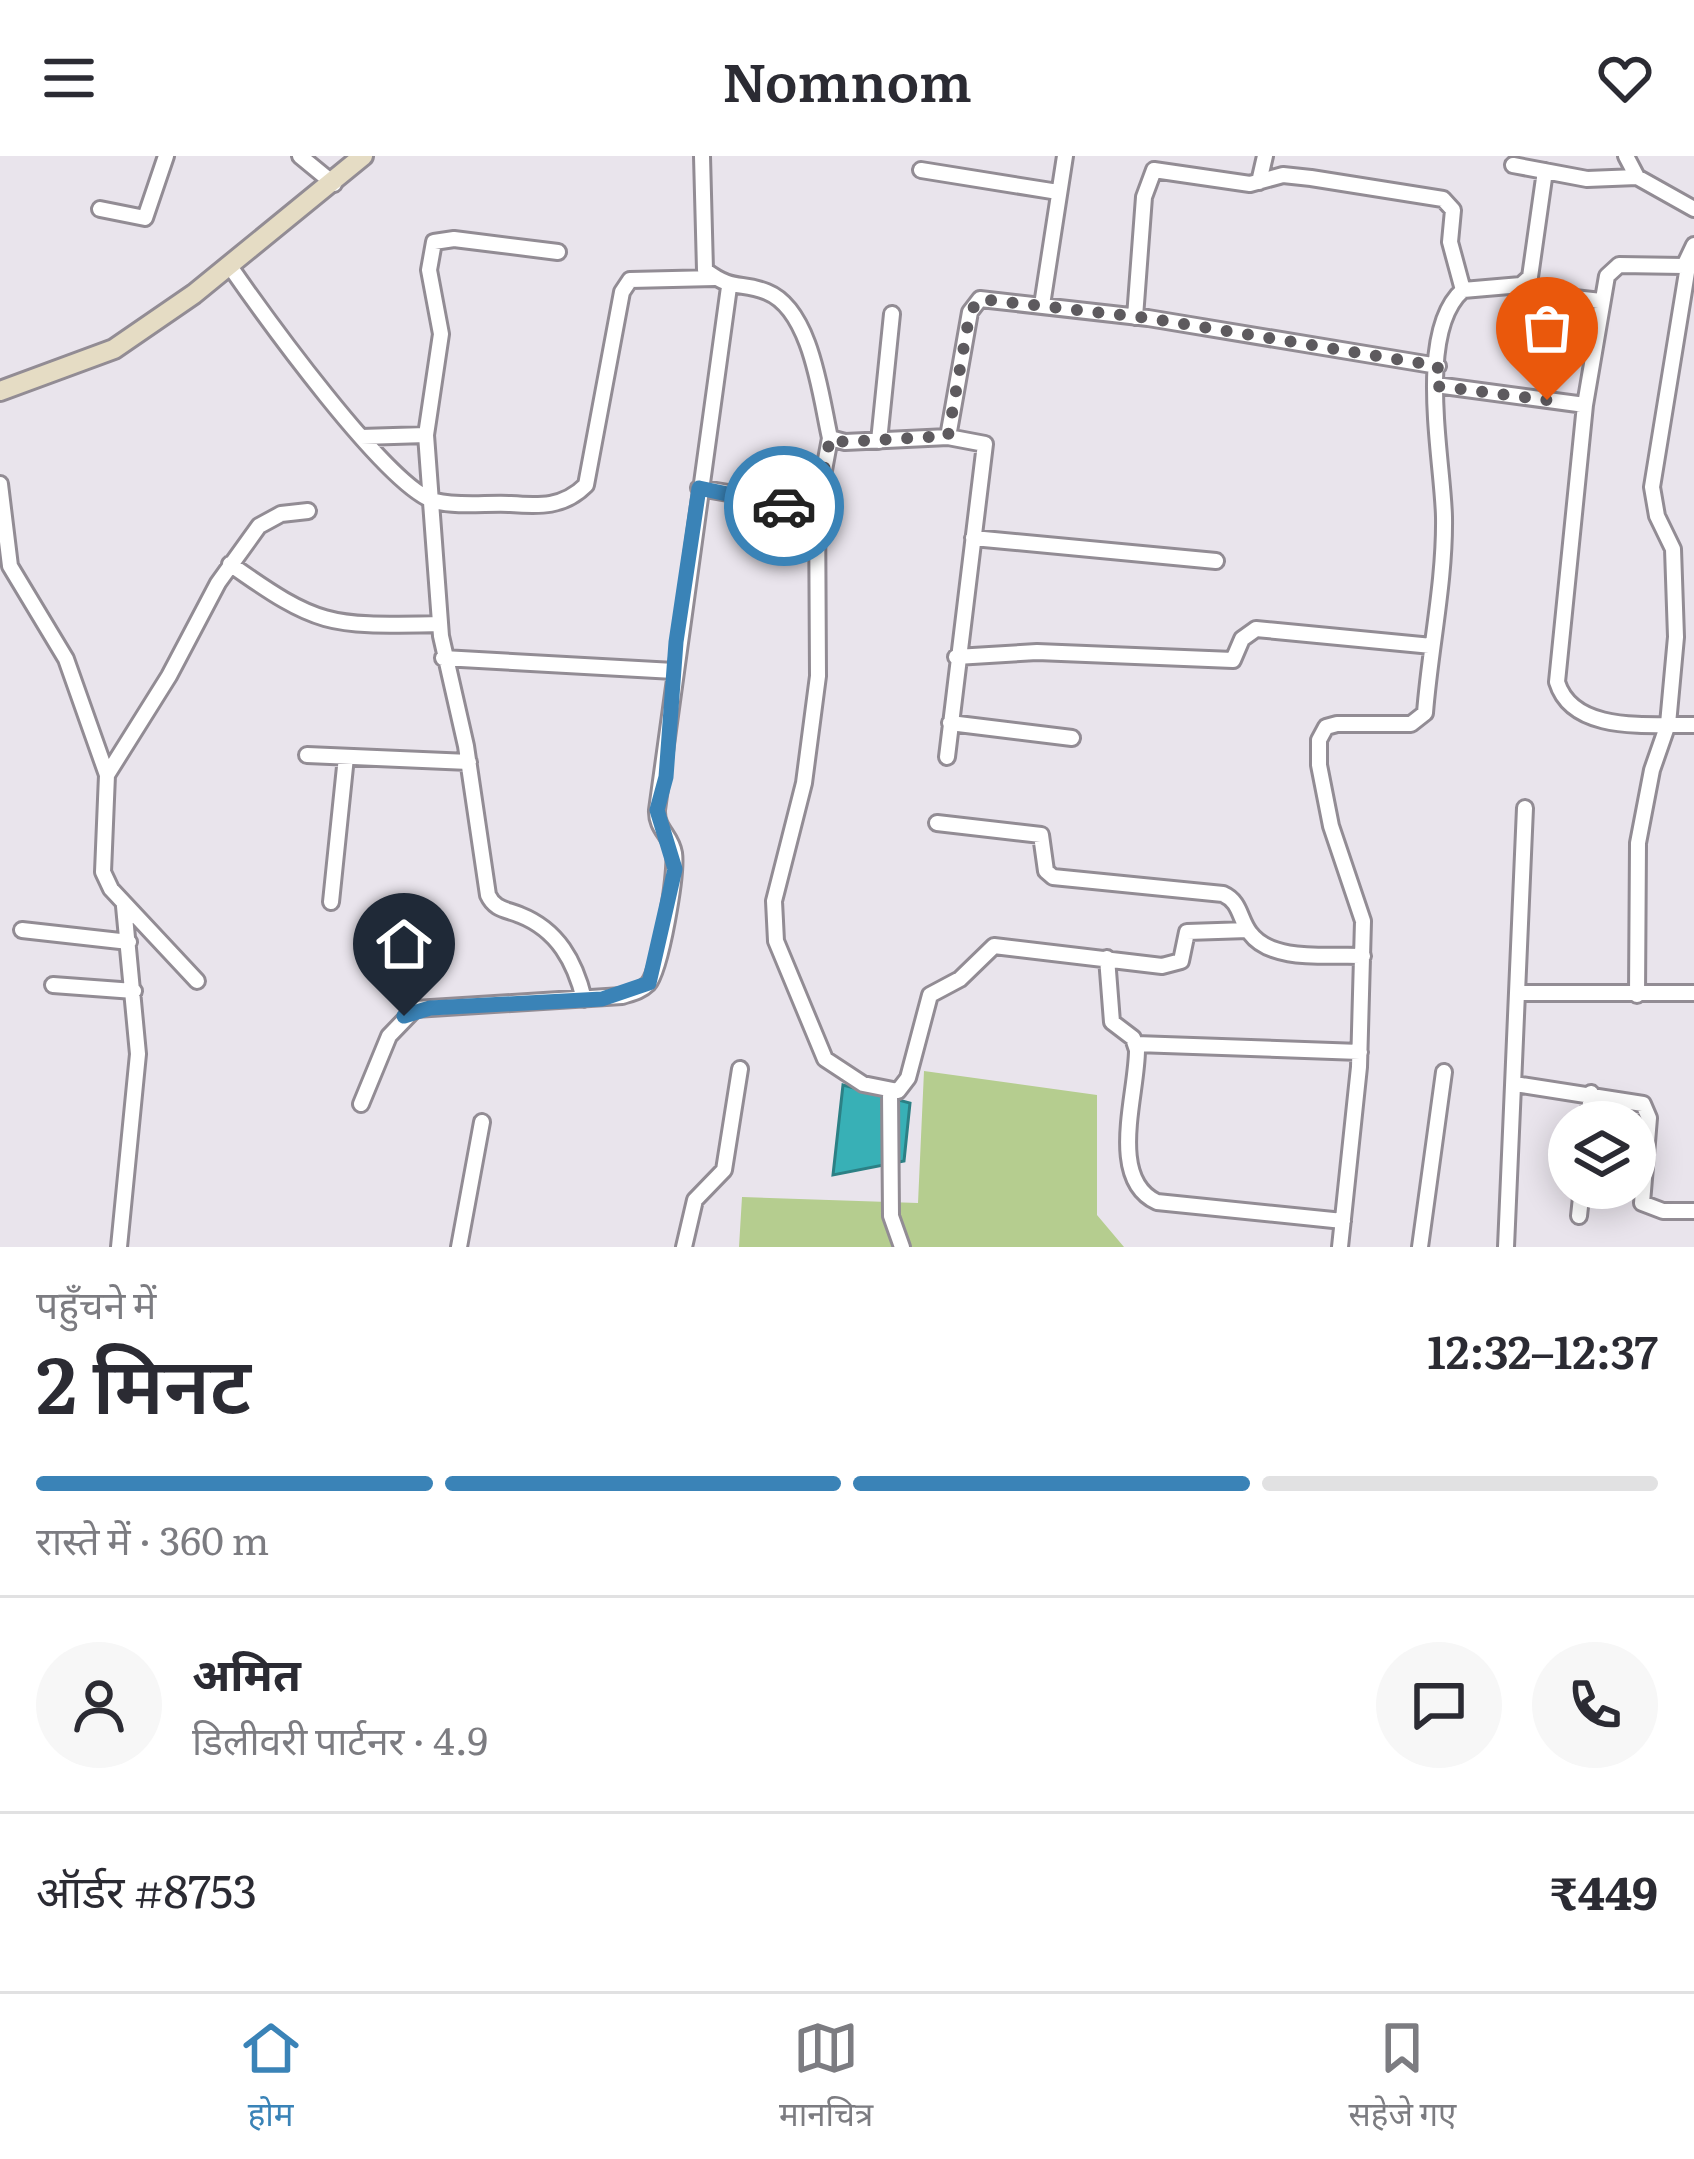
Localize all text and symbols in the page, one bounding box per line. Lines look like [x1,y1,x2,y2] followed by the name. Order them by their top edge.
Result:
[722,38,972,119] text: Nomnom
[36,45,102,111] icon: menu
[1592,45,1658,111] icon: heart
[1496,277,1598,400] pin
[1514,295,1580,361] icon: bag
[724,446,844,566] courier
[751,473,817,539] icon: car
[353,893,455,1016] pin
[371,911,437,977] icon: home
[1548,1101,1656,1209] map controls
[1548,1101,1656,1209] button: layers
[36,1273,156,1331] text: पहुँचने में
[1427,1316,1658,1383] text: 12:32–12:37
[36,1322,251,1438] text: 2 मिनट
[36,1509,269,1567] text: रास्ते में · 360 m
[192,1638,301,1705] text: अमित
[36,1642,162,1768] button: person
[1376,1642,1502,1768] button: chat
[1532,1642,1658,1768] button: phone
[192,1709,488,1767] text: डिलीवरी पार्टनर · 4.9
[36,1855,257,1922] text: ऑर्डर #8753
[1550,1857,1658,1924] text: ₹449
[238,2015,304,2139] tab: होम
[779,2015,873,2139] tab: मानचित्र
[1349,2015,1456,2139] tab: सहेजे गए

